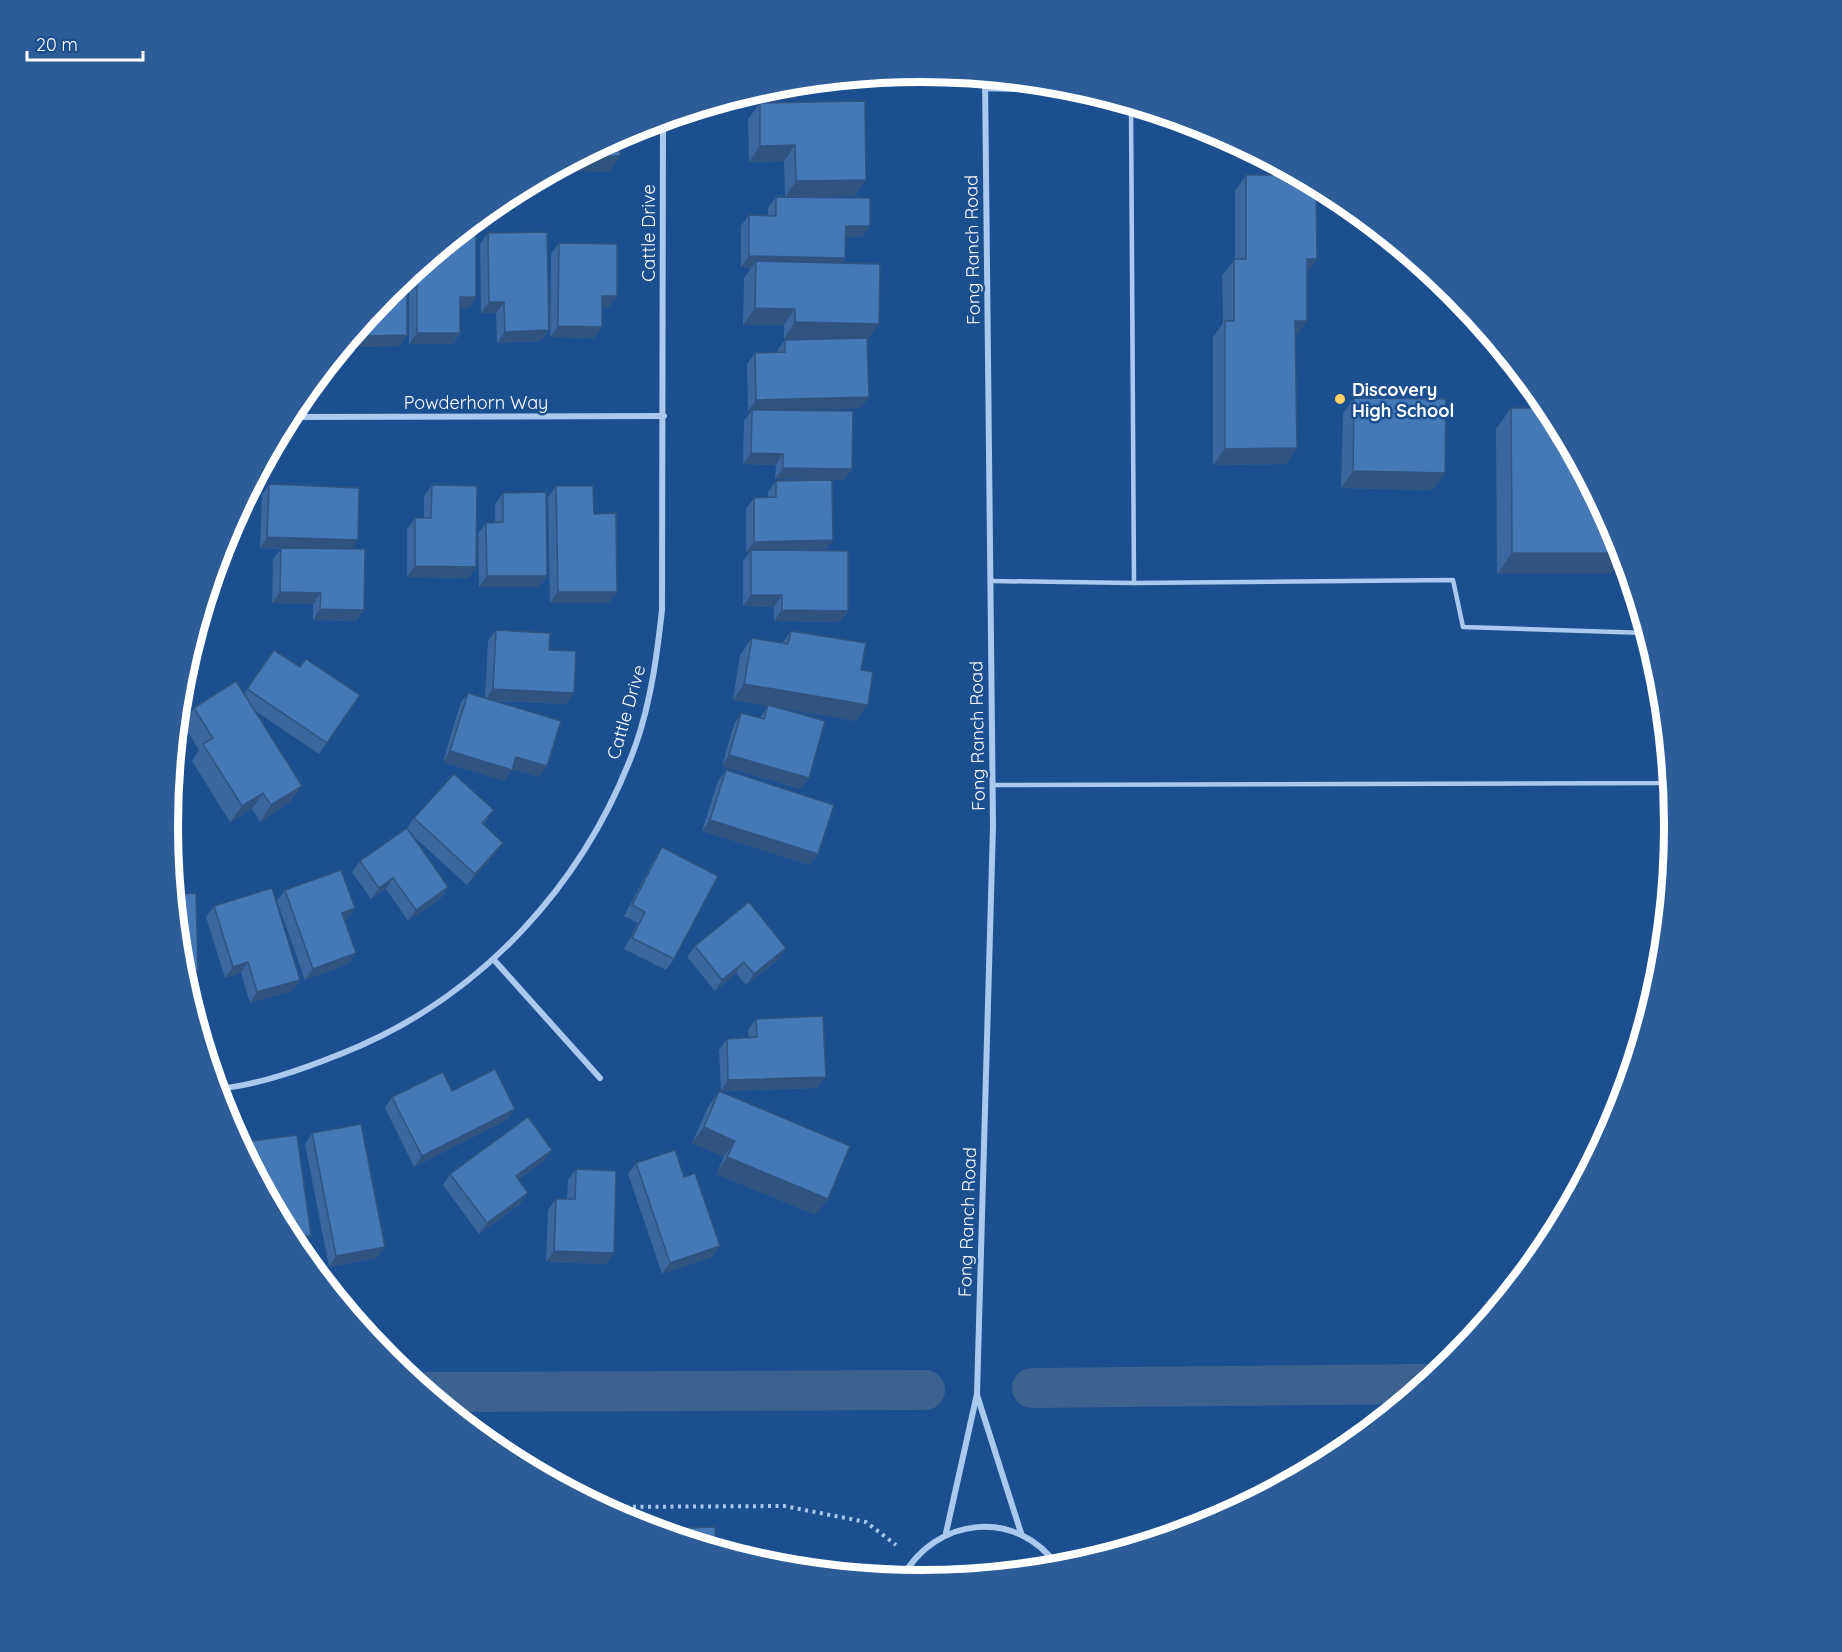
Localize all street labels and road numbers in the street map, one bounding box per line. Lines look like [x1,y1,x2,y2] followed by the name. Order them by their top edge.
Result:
[959,175,985,325] street label: Fong Ranch Road
[637,184,660,282] street label: Cattle Drive
[404,391,548,414] street label: Powderhorn Way
[964,661,990,811] street label: Fong Ranch Road
[602,662,650,762] street label: Cattle Drive
[953,1147,981,1297] street label: Fong Ranch Road

